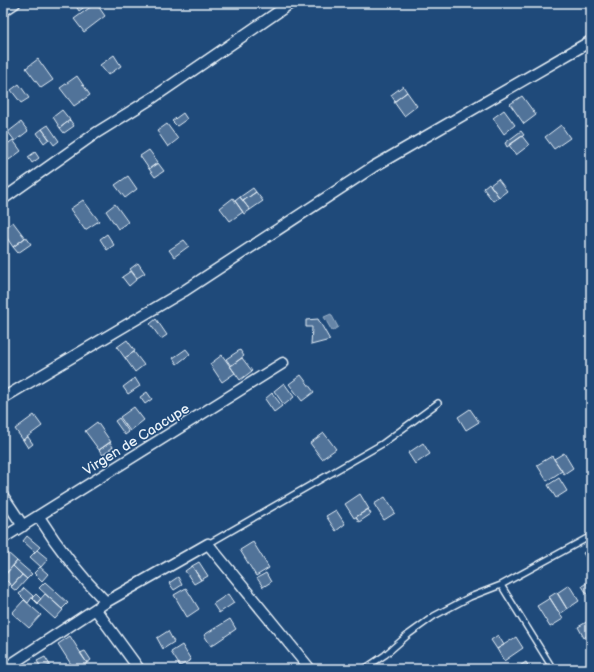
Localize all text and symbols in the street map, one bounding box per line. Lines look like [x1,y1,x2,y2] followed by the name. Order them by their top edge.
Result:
[80,400,193,479] street label: Virgen de Caacupe

